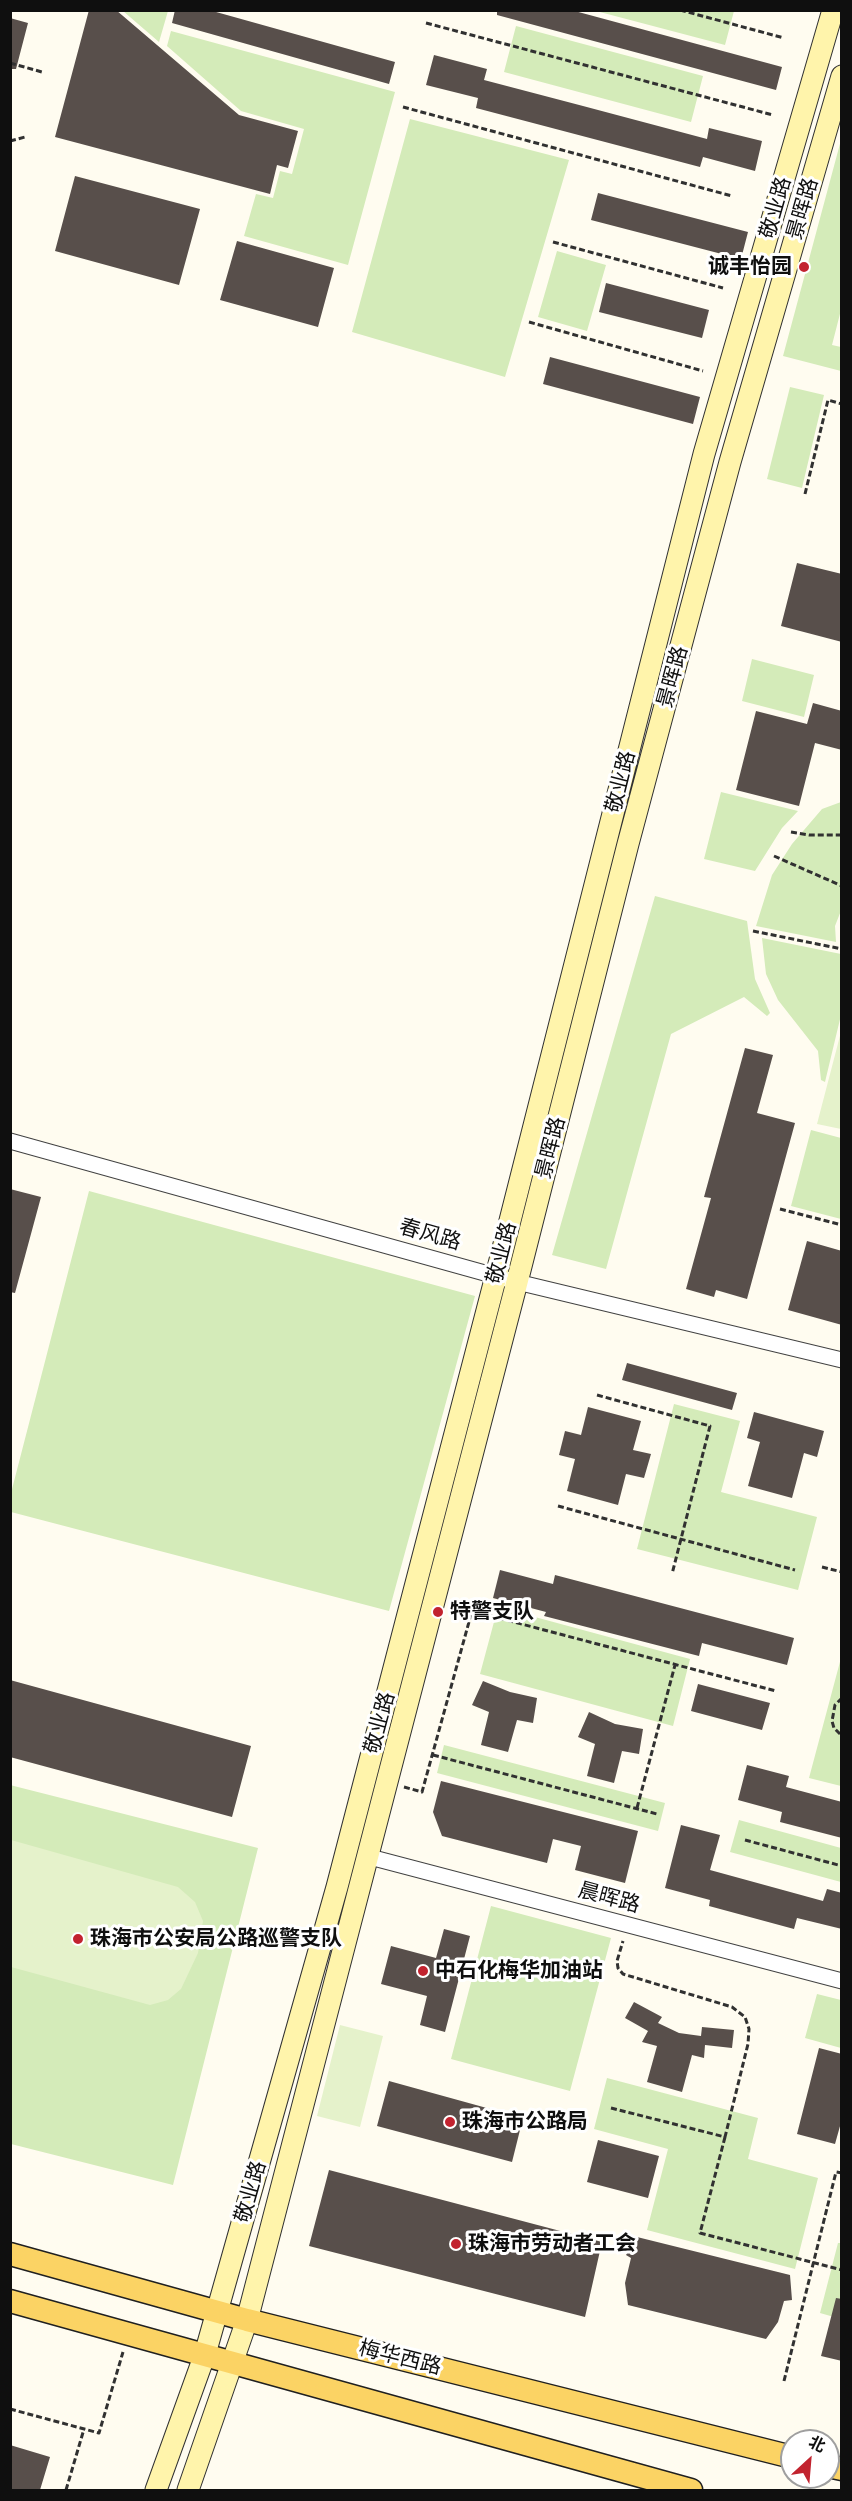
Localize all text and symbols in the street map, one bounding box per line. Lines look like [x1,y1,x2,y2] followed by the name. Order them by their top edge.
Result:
[755,174,797,242] street label: 敬业路
[782,175,824,243] street label: 景晖路
[708,254,792,280] place label: 诚丰怡园
[797,260,811,274] marker: 诚丰怡园
[653,643,693,711] street label: 景晖路
[601,748,641,816] street label: 敬业路
[531,1114,571,1182] street label: 景晖路
[396,1214,464,1256] street label: 春风路
[482,1219,522,1287] street label: 敬业路
[450,1599,534,1625] place label: 特警支队
[431,1605,445,1619] marker: 特警支队
[360,1689,400,1757] street label: 敬业路
[575,1878,643,1918] street label: 晨晖路
[90,1926,342,1952] place label: 珠海市公安局公路巡警支队
[71,1932,85,1946] marker: 珠海市公安局公路巡警支队
[435,1958,603,1984] place label: 中石化梅华加油站
[416,1964,430,1978] marker: 中石化梅华加油站
[462,2109,588,2135] place label: 珠海市公路局
[443,2115,457,2129] marker: 珠海市公路局
[230,2158,272,2226] street label: 敬业路
[468,2231,636,2257] place label: 珠海市劳动者工会
[449,2237,463,2251] marker: 珠海市劳动者工会
[356,2336,444,2380] street label: 梅华西路
[780,2429,840,2489] north arrow
[806,2432,829,2456] text: 北

